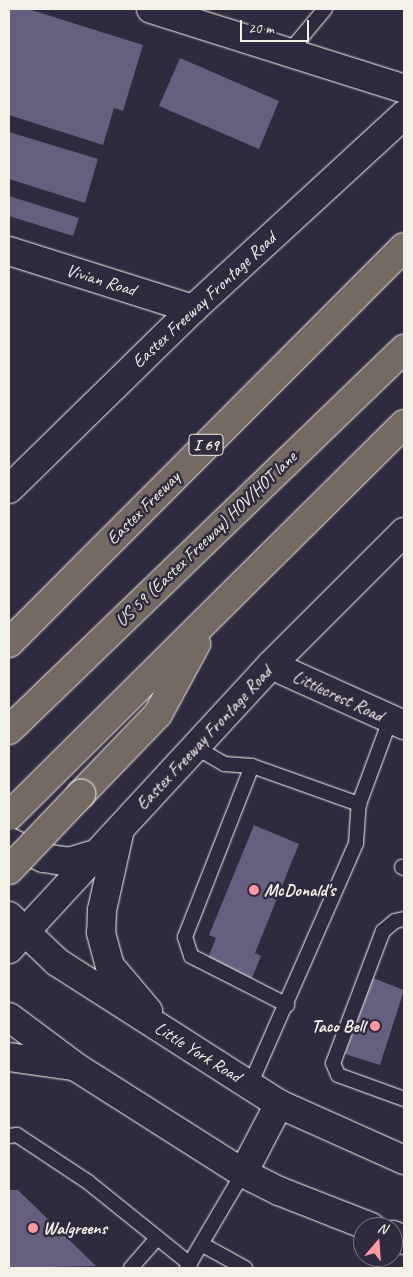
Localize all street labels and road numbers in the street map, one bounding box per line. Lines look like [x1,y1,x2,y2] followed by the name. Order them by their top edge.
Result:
[128,228,280,372] street label: Eastex Freeway Frontage Road
[64,259,138,301] street label: Vivian Road
[188,432,224,458] road number: I 69
[111,447,301,631] street label: US 59 (Eastex Freeway) HOV/HOT lane
[102,467,184,549] street label: Eastex Freeway
[132,662,276,814] street label: Eastex Freeway Frontage Road
[289,666,387,726] street label: Littlecrest Road
[151,1017,245,1087] street label: Little York Road

